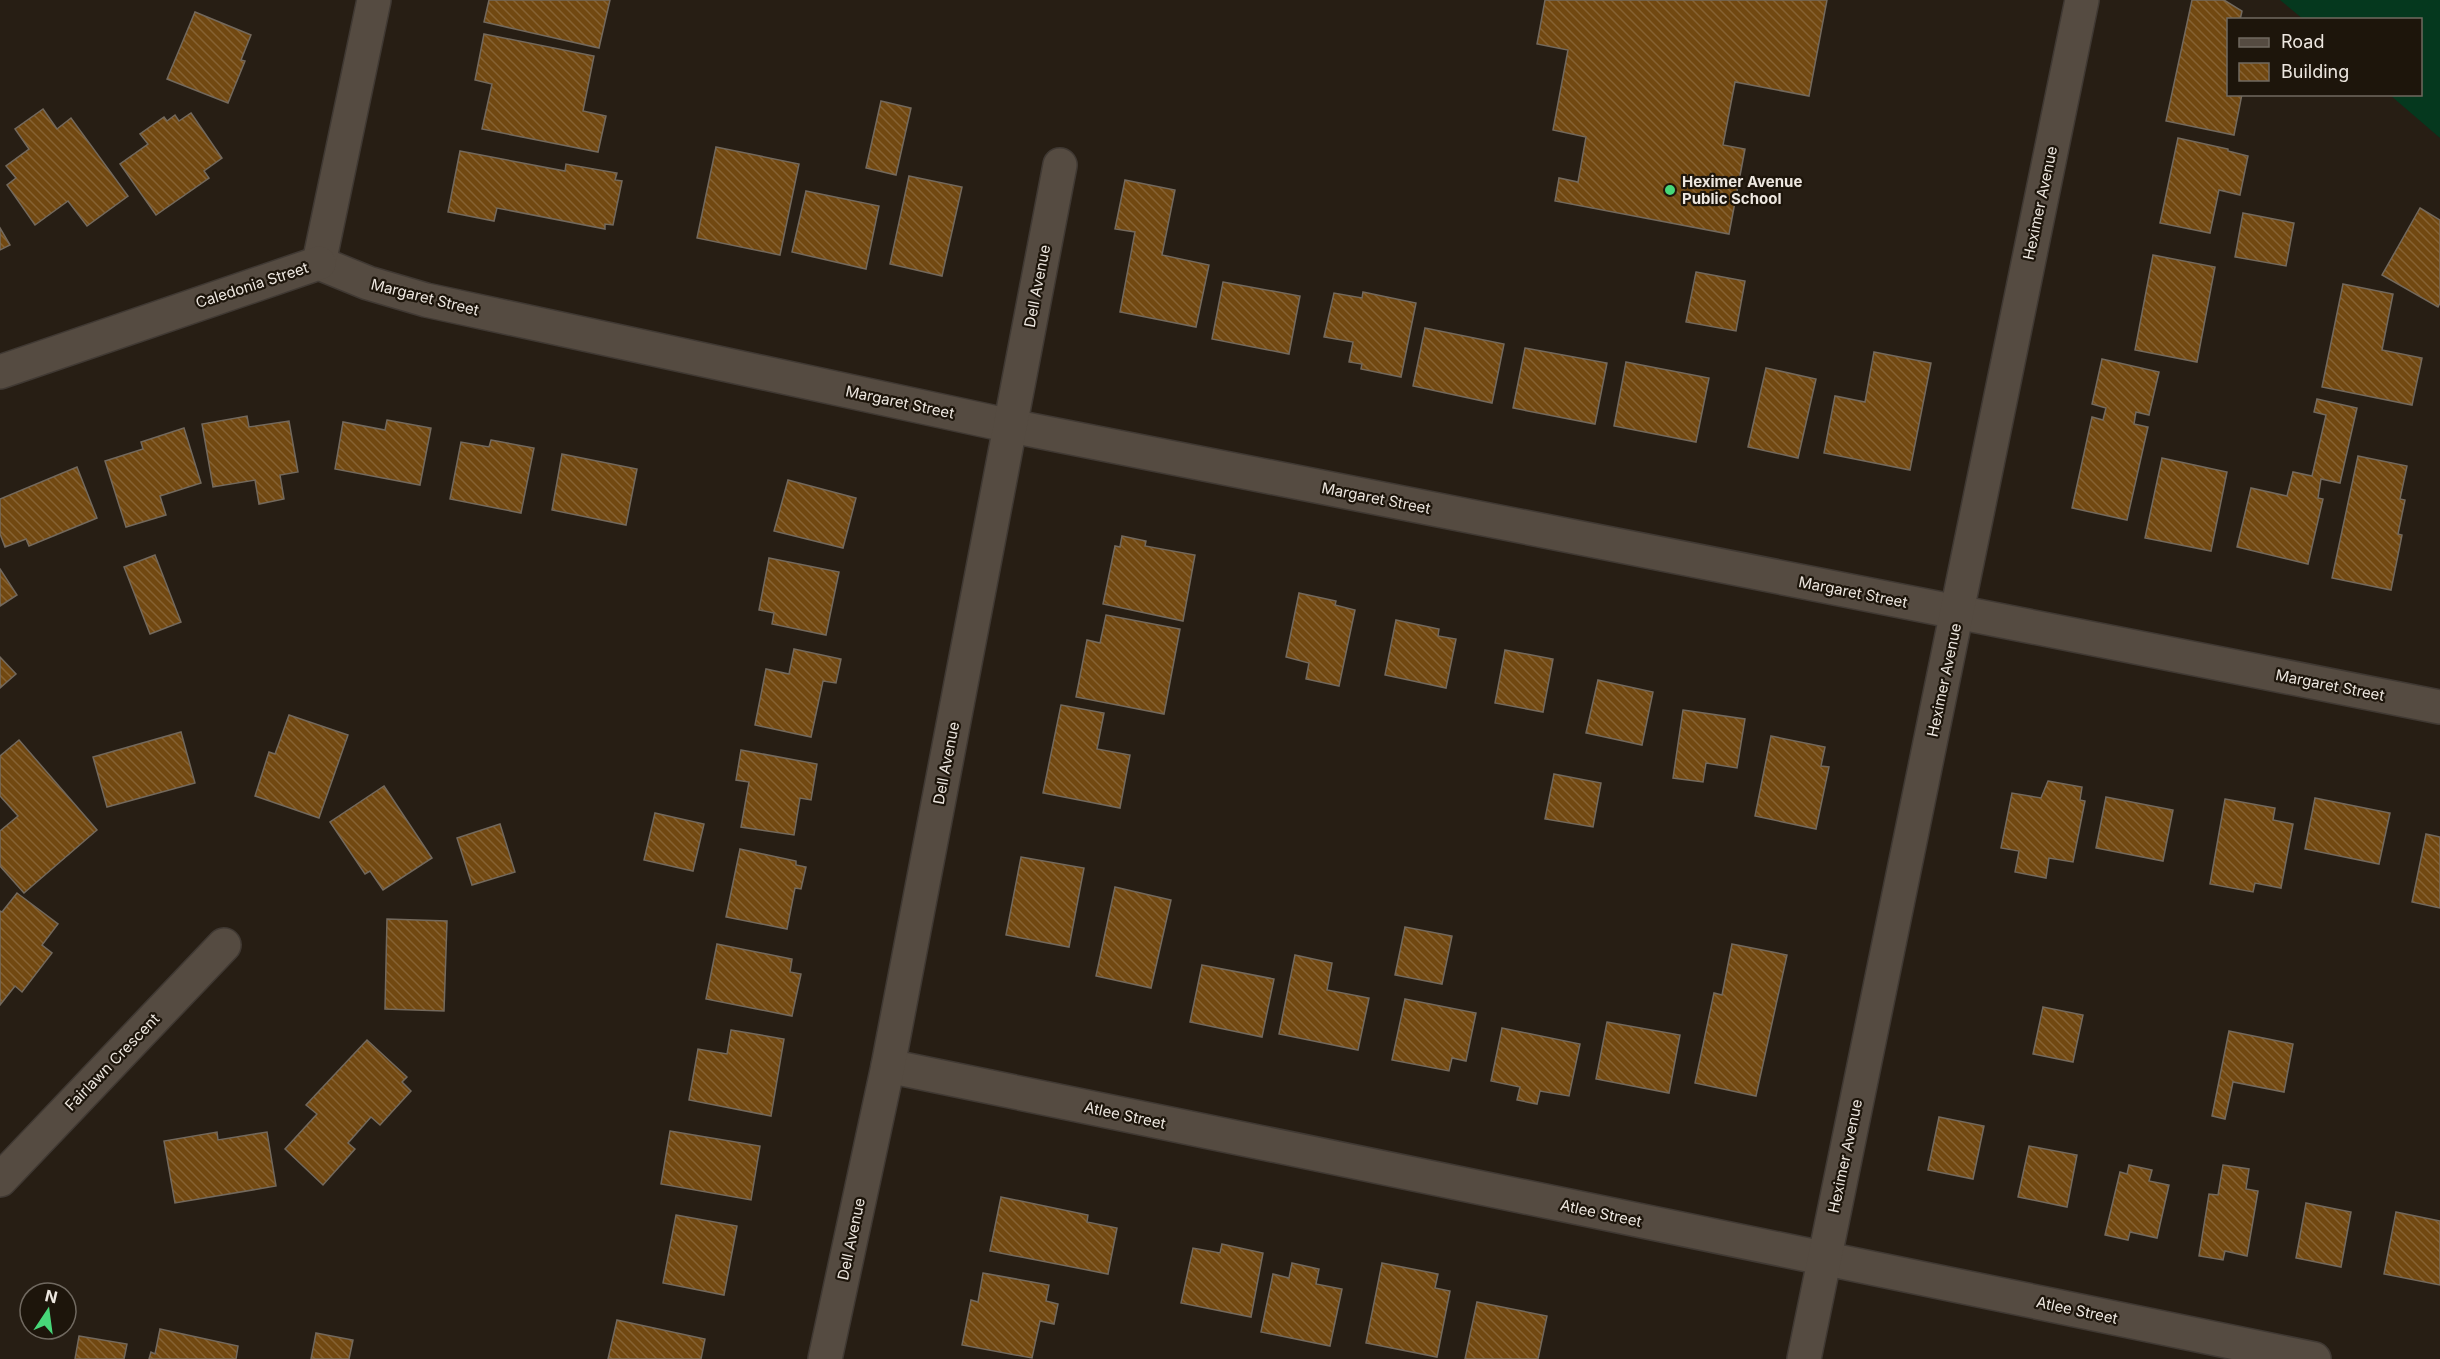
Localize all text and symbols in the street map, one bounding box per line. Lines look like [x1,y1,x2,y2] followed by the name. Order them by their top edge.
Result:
[2227,18,2422,96] legend
[2281,31,2324,52] text: Road
[2281,61,2349,82] text: Building
[2019,144,2061,262] street label: Heximer Avenue
[1682,172,1802,208] place label: Heximer Avenue Public School
[1663,183,1677,197] marker: Heximer Avenue Public School
[1020,243,1054,329] street label: Dell Avenue
[193,258,311,312] street label: Caledonia Street
[369,274,481,320] street label: Margaret Street
[844,381,956,423] street label: Margaret Street
[1320,478,1432,518] street label: Margaret Street
[1797,572,1909,612] street label: Margaret Street
[1923,621,1965,739] street label: Heximer Avenue
[2274,665,2386,705] street label: Margaret Street
[929,720,963,806] street label: Dell Avenue
[61,1009,163,1115] street label: Fairlawn Crescent
[1083,1097,1167,1133] street label: Atlee Street
[1824,1097,1866,1215] street label: Heximer Avenue
[1559,1195,1643,1231] street label: Atlee Street
[833,1196,869,1282] street label: Dell Avenue
[18,1281,78,1341] north arrow
[43,1285,60,1308] text: N
[2035,1292,2119,1328] street label: Atlee Street

